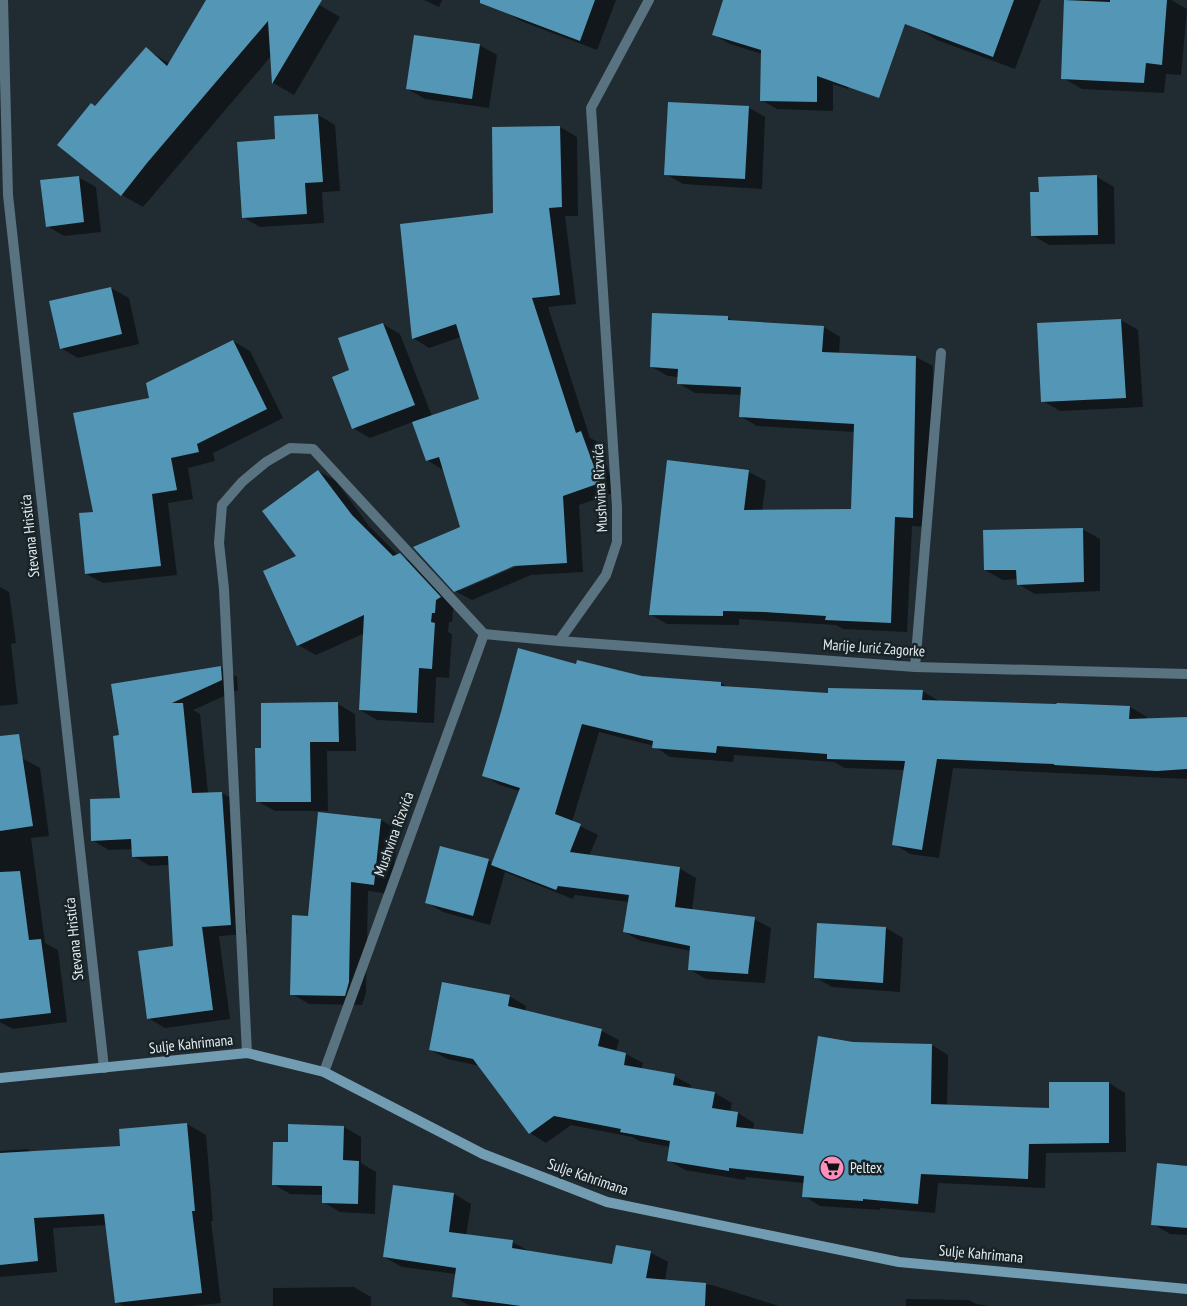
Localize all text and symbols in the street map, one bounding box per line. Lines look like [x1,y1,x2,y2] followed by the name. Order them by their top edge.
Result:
[588,443,611,533] street label: Mushvina Rizvića
[16,494,43,578] street label: Stevana Hristića
[822,634,926,661] street label: Marije Jurić Zagorke
[369,789,418,879] street label: Mushvina Rizvića
[60,897,87,981] street label: Stevana Hristića
[148,1030,234,1057] street label: Sulje Kahrimana
[545,1154,631,1199] street label: Sulje Kahrimana
[819,1155,845,1181] supermarket icon: Peltex
[850,1158,882,1177] place label: Peltex
[938,1240,1024,1267] street label: Sulje Kahrimana

